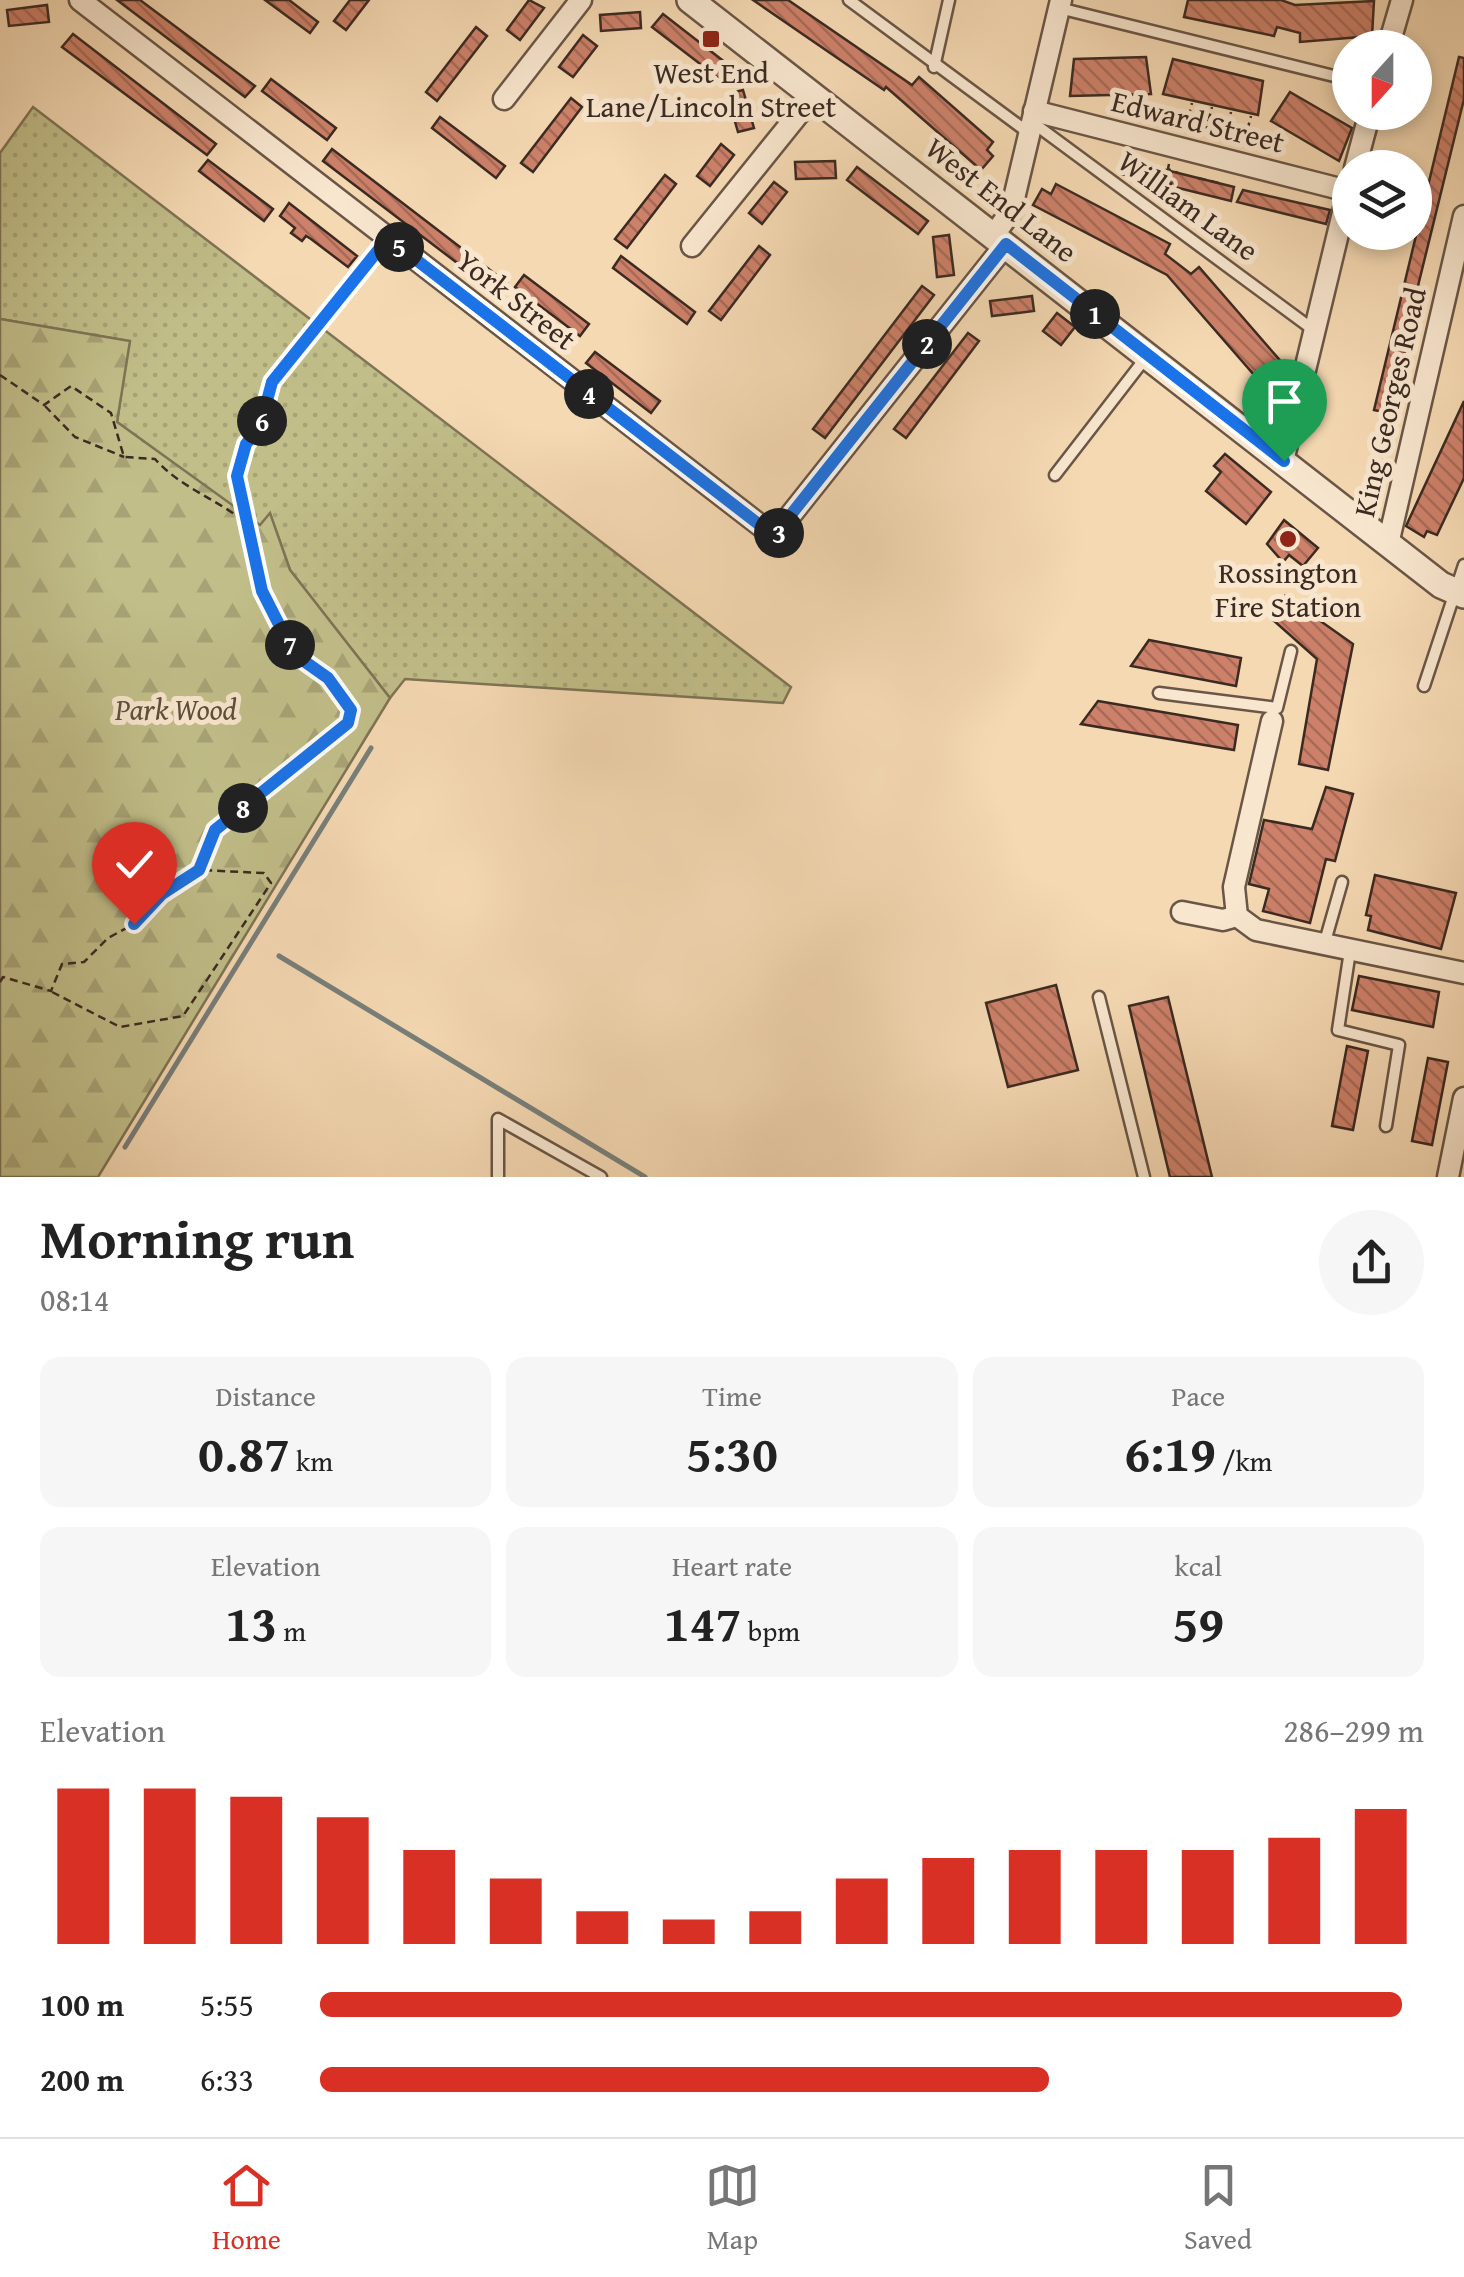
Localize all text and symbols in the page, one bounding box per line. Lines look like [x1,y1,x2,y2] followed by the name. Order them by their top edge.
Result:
[700,28,722,50] marker: West End Lane/Lincoln Street
[1332,30,1432,130] north arrow
[1332,30,1432,250] map controls
[586,50,836,128] place label: West End Lane/Lincoln Street
[1107,78,1290,164] street label: Edward Street
[916,126,1087,273] street label: West End Lane
[1109,139,1268,271] street label: William Lane
[1332,150,1432,250] button: layers
[374,222,424,272] pin: 5
[392,226,406,267] text: 5
[447,238,586,360] street label: York Street
[1341,283,1437,521] street label: King Georges Road
[1070,289,1120,339] pin: 1
[1088,293,1102,334] text: 1
[902,319,952,369] pin: 2
[920,323,934,364] text: 2
[1242,359,1327,462] pin
[564,369,614,419] pin: 4
[582,373,596,414] text: 4
[1257,374,1312,429] icon: arrive
[237,396,287,446] pin: 6
[255,400,269,441] text: 6
[754,508,804,558] pin: 3
[772,512,786,553] text: 3
[1277,528,1299,550] marker: Rossington Fire Station
[1215,550,1361,628] place label: Rossington Fire Station
[265,620,315,670] pin: 7
[283,624,297,665] text: 7
[114,687,237,731] park label: Park Wood
[218,783,268,833] pin: 8
[236,787,250,828] text: 8
[92,822,177,925] pin
[107,837,162,892] icon: check
[40,1198,354,1278] text: Morning run
[1319,1210,1424,1315] button: share
[40,1276,109,1323] text: 08:14
[215,1375,316,1416] text: Distance
[702,1375,762,1416] text: Time
[1171,1375,1225,1416] text: Pace
[198,1416,290,1489] text: 0.87
[686,1416,778,1489] text: 5:30
[1124,1416,1216,1489] text: 6:19
[290,1440,333,1481] text: km
[1216,1440,1272,1481] text: /km
[211,1545,320,1586] text: Elevation
[672,1545,792,1586] text: Heart rate
[1174,1545,1222,1586] text: kcal
[225,1586,277,1659] text: 13
[664,1586,742,1659] text: 147
[1172,1586,1224,1659] text: 59
[277,1610,306,1651] text: m
[742,1610,800,1651] text: bpm
[40,1707,165,1754] text: Elevation
[1283,1707,1424,1754] text: 286–299 m
[40,1981,124,2028] text: 100 m
[200,1981,254,2028] text: 5:55
[40,2056,124,2103] text: 200 m
[200,2056,254,2103] text: 6:33
[212,2158,281,2259] tab: Home
[705,2158,760,2259] tab: Map
[1184,2158,1252,2259] tab: Saved

